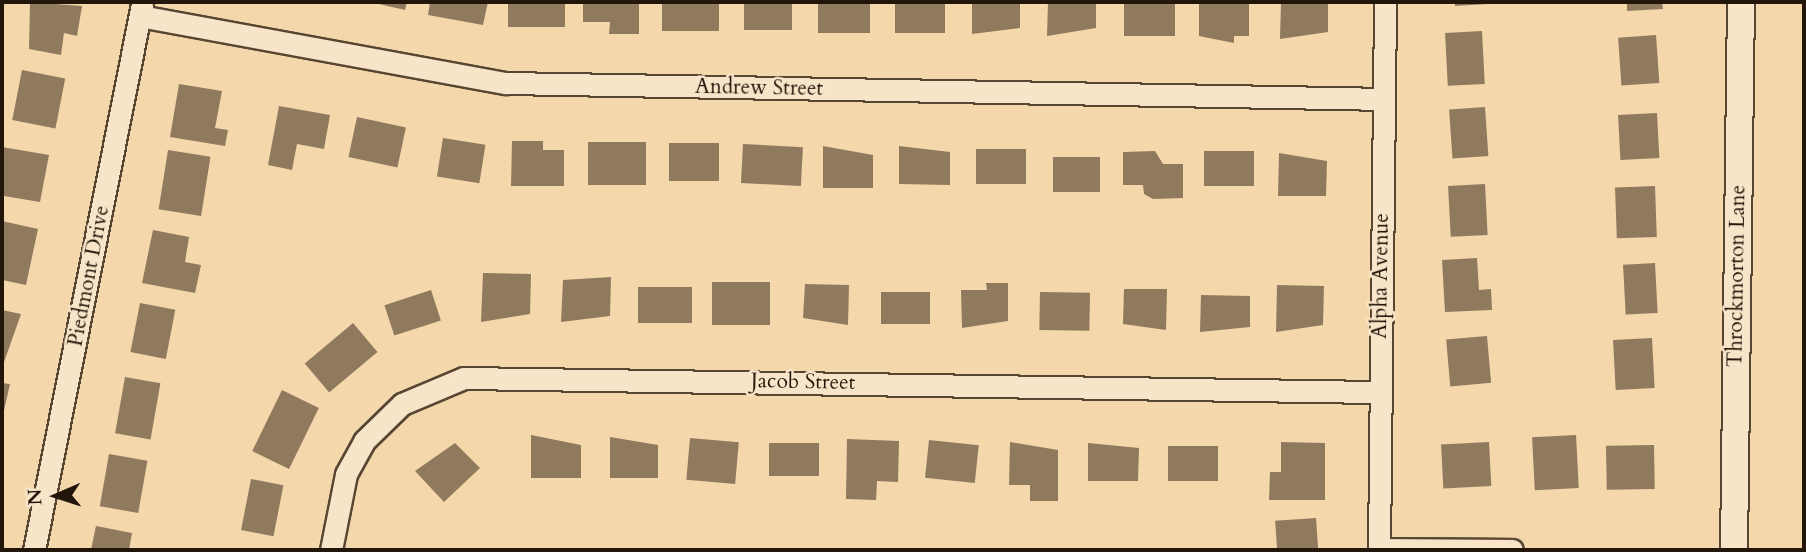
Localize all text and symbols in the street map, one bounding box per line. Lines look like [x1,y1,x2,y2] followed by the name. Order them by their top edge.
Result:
[695,74,823,102] street label: Andrew Street
[1723,185,1751,367] street label: Throckmorton Lane
[63,203,115,349] street label: Piedmont Drive
[1367,213,1395,339] street label: Alpha Avenue
[751,368,855,396] street label: Jacob Street
[21,461,91,531] north arrow
[22,488,48,506] text: N

